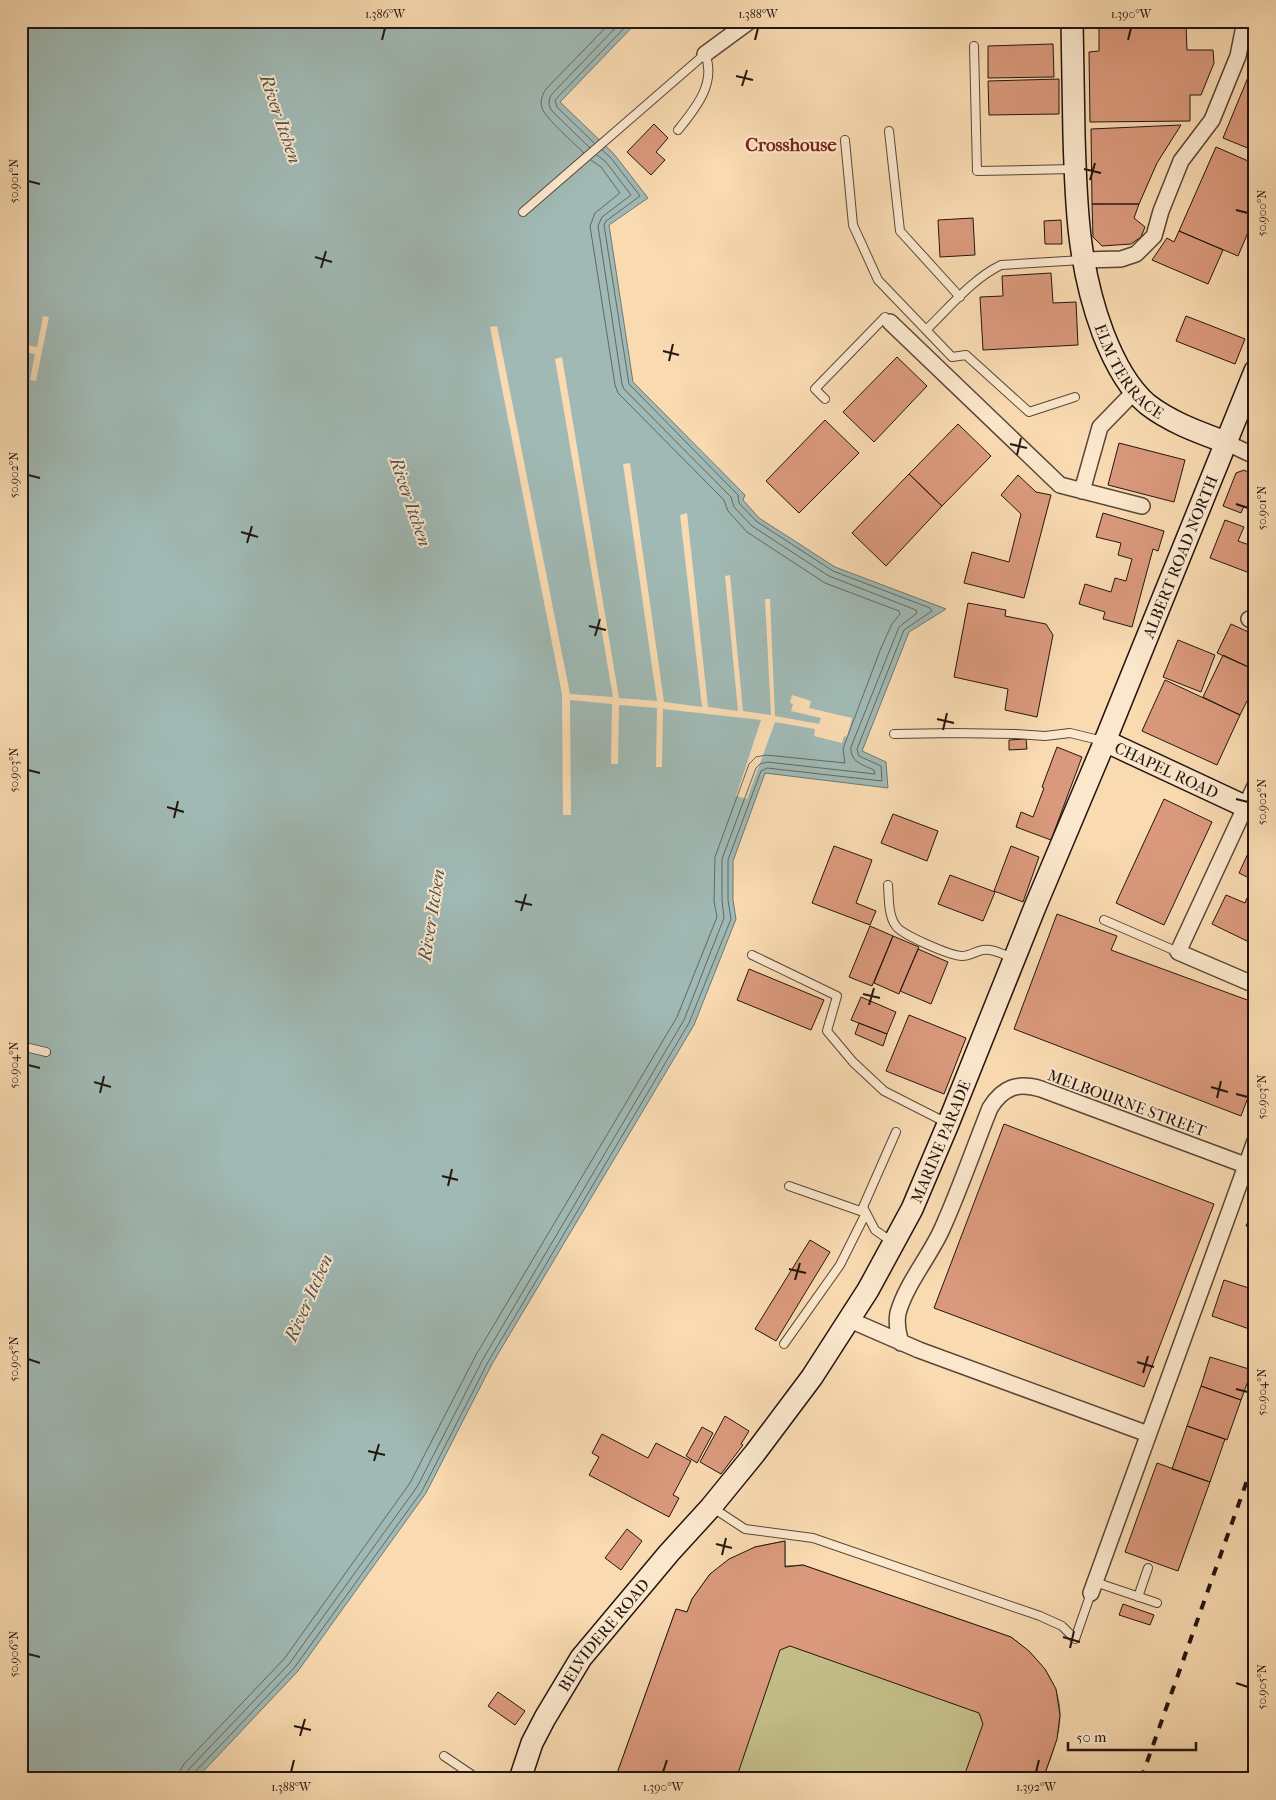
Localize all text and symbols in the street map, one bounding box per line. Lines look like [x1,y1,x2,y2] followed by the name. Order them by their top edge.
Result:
[365,7,406,21] text: 1.386°W
[738,7,779,21] text: 1.388°W
[1111,7,1153,21] text: 1.390°W
[255,71,305,166] water label: River Itchen
[745,134,837,156] district label: Crosshouse
[7,159,21,203] text: 50.901°N
[1255,190,1269,236] text: 50.900°N
[1091,321,1167,423] street label: ELM TERRACE
[7,452,21,498] text: 50.902°N
[385,454,435,549] water label: River Itchen
[1138,472,1221,642] street label: ALBERT ROAD NORTH
[1255,486,1269,530] text: 50.901°N
[1112,737,1222,802] street label: CHAPEL ROAD
[7,747,21,793] text: 50.903°N
[1255,779,1269,825] text: 50.902°N
[414,868,450,963] water label: River Itchen
[7,1041,21,1089] text: 50.904°N
[1045,1065,1209,1141] street label: MELBOURNE STREET
[1255,1074,1269,1120] text: 50.903°N
[906,1077,974,1206] street label: MARINE PARADE
[280,1251,337,1346] water label: River Itchen
[7,1336,21,1382] text: 50.905°N
[1255,1368,1269,1416] text: 50.904°N
[554,1575,653,1695] street label: BELVIDERE ROAD
[7,1631,21,1677] text: 50.906°N
[1255,1664,1269,1710] text: 50.905°N
[1068,1720,1196,1752] scale bar
[1076,1728,1107,1746] text: 50 m
[271,1780,312,1794] text: 1.388°W
[643,1780,685,1794] text: 1.390°W
[1016,1780,1057,1794] text: 1.392°W

